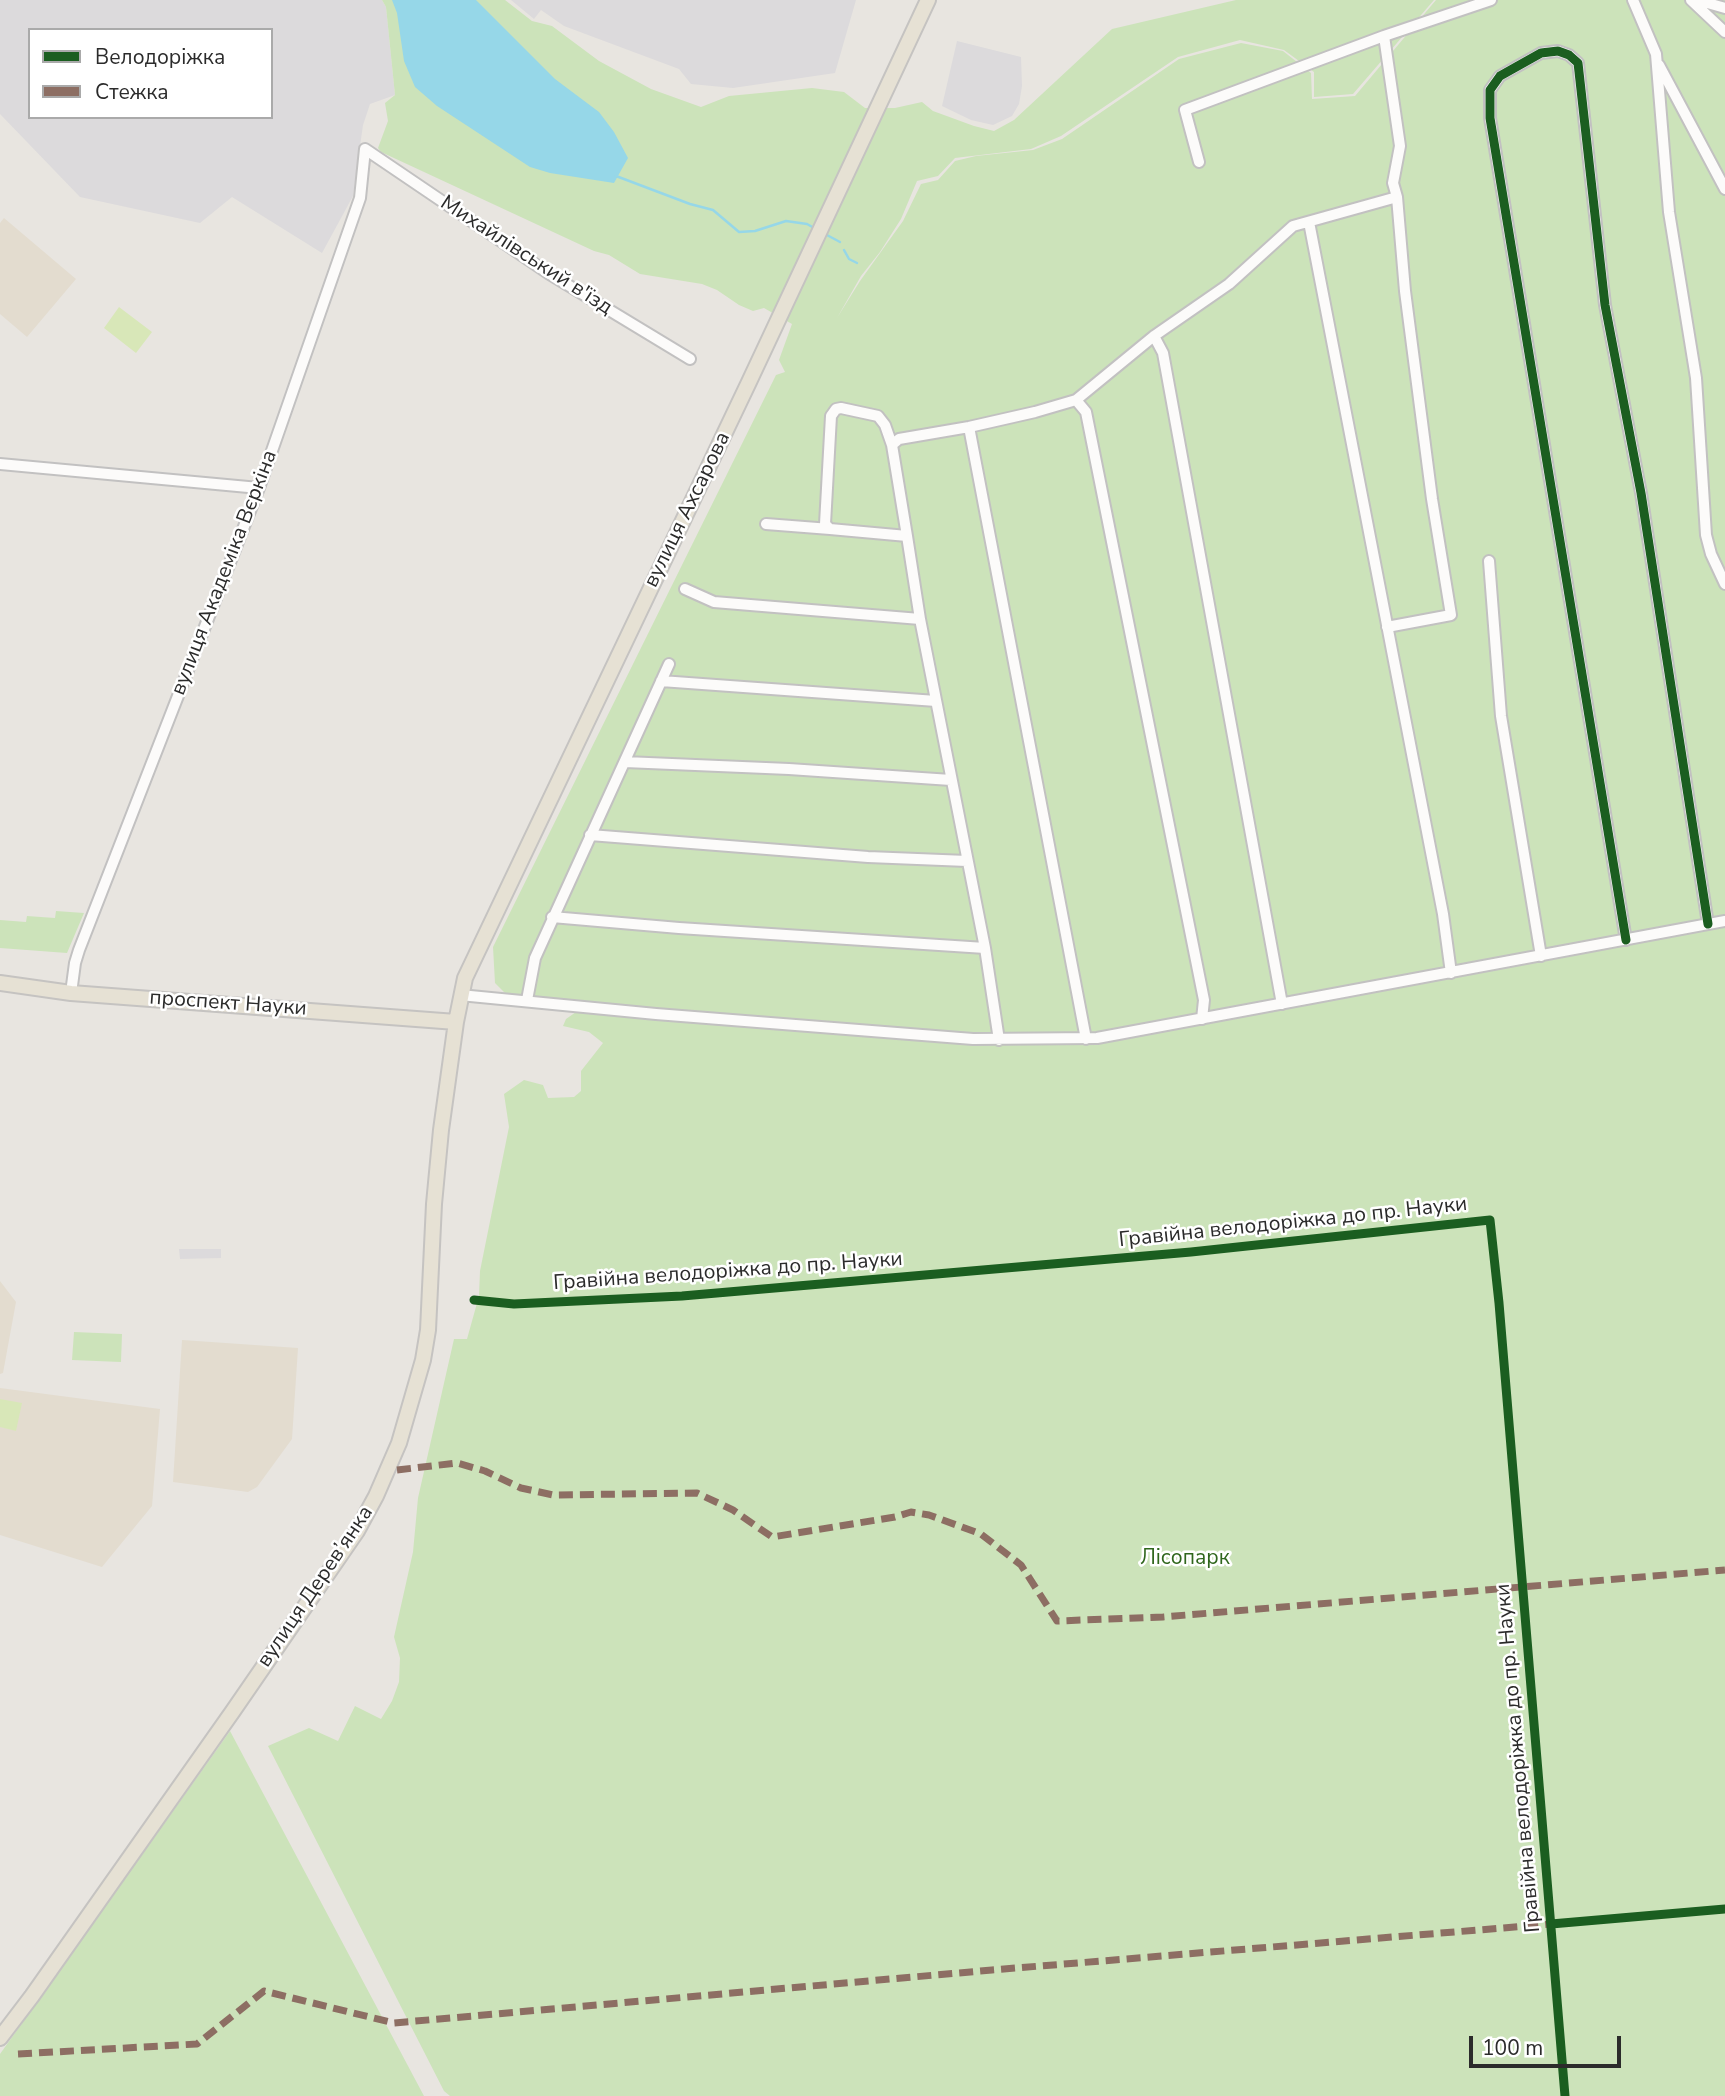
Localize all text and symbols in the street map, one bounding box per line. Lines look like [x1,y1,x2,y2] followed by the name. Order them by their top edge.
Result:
[28,28,273,119] legend
[95,43,225,71] text: Велодоріжка
[95,78,169,106] text: Стежка
[435,191,617,321] street label: Михайлівський в'їзд
[639,428,737,592] street label: вулиця Ахсарова
[167,447,283,699] street label: вулиця Академіка Вєркіна
[149,986,307,1022] street label: проспект Науки
[1118,1192,1468,1254] street label: Гравійна велодоріжка до пр. Науки
[552,1247,904,1297] street label: Гравійна велодоріжка до пр. Науки
[253,1501,379,1673] street label: вулиця Дерев’янка
[1140,1546,1230,1572] park label: Лісопарк
[1491,1583,1547,1933] street label: Гравійна велодоріжка до пр. Науки
[1473,2022,1625,2066] scale bar
[1482,2034,1543,2062] text: 100 m

